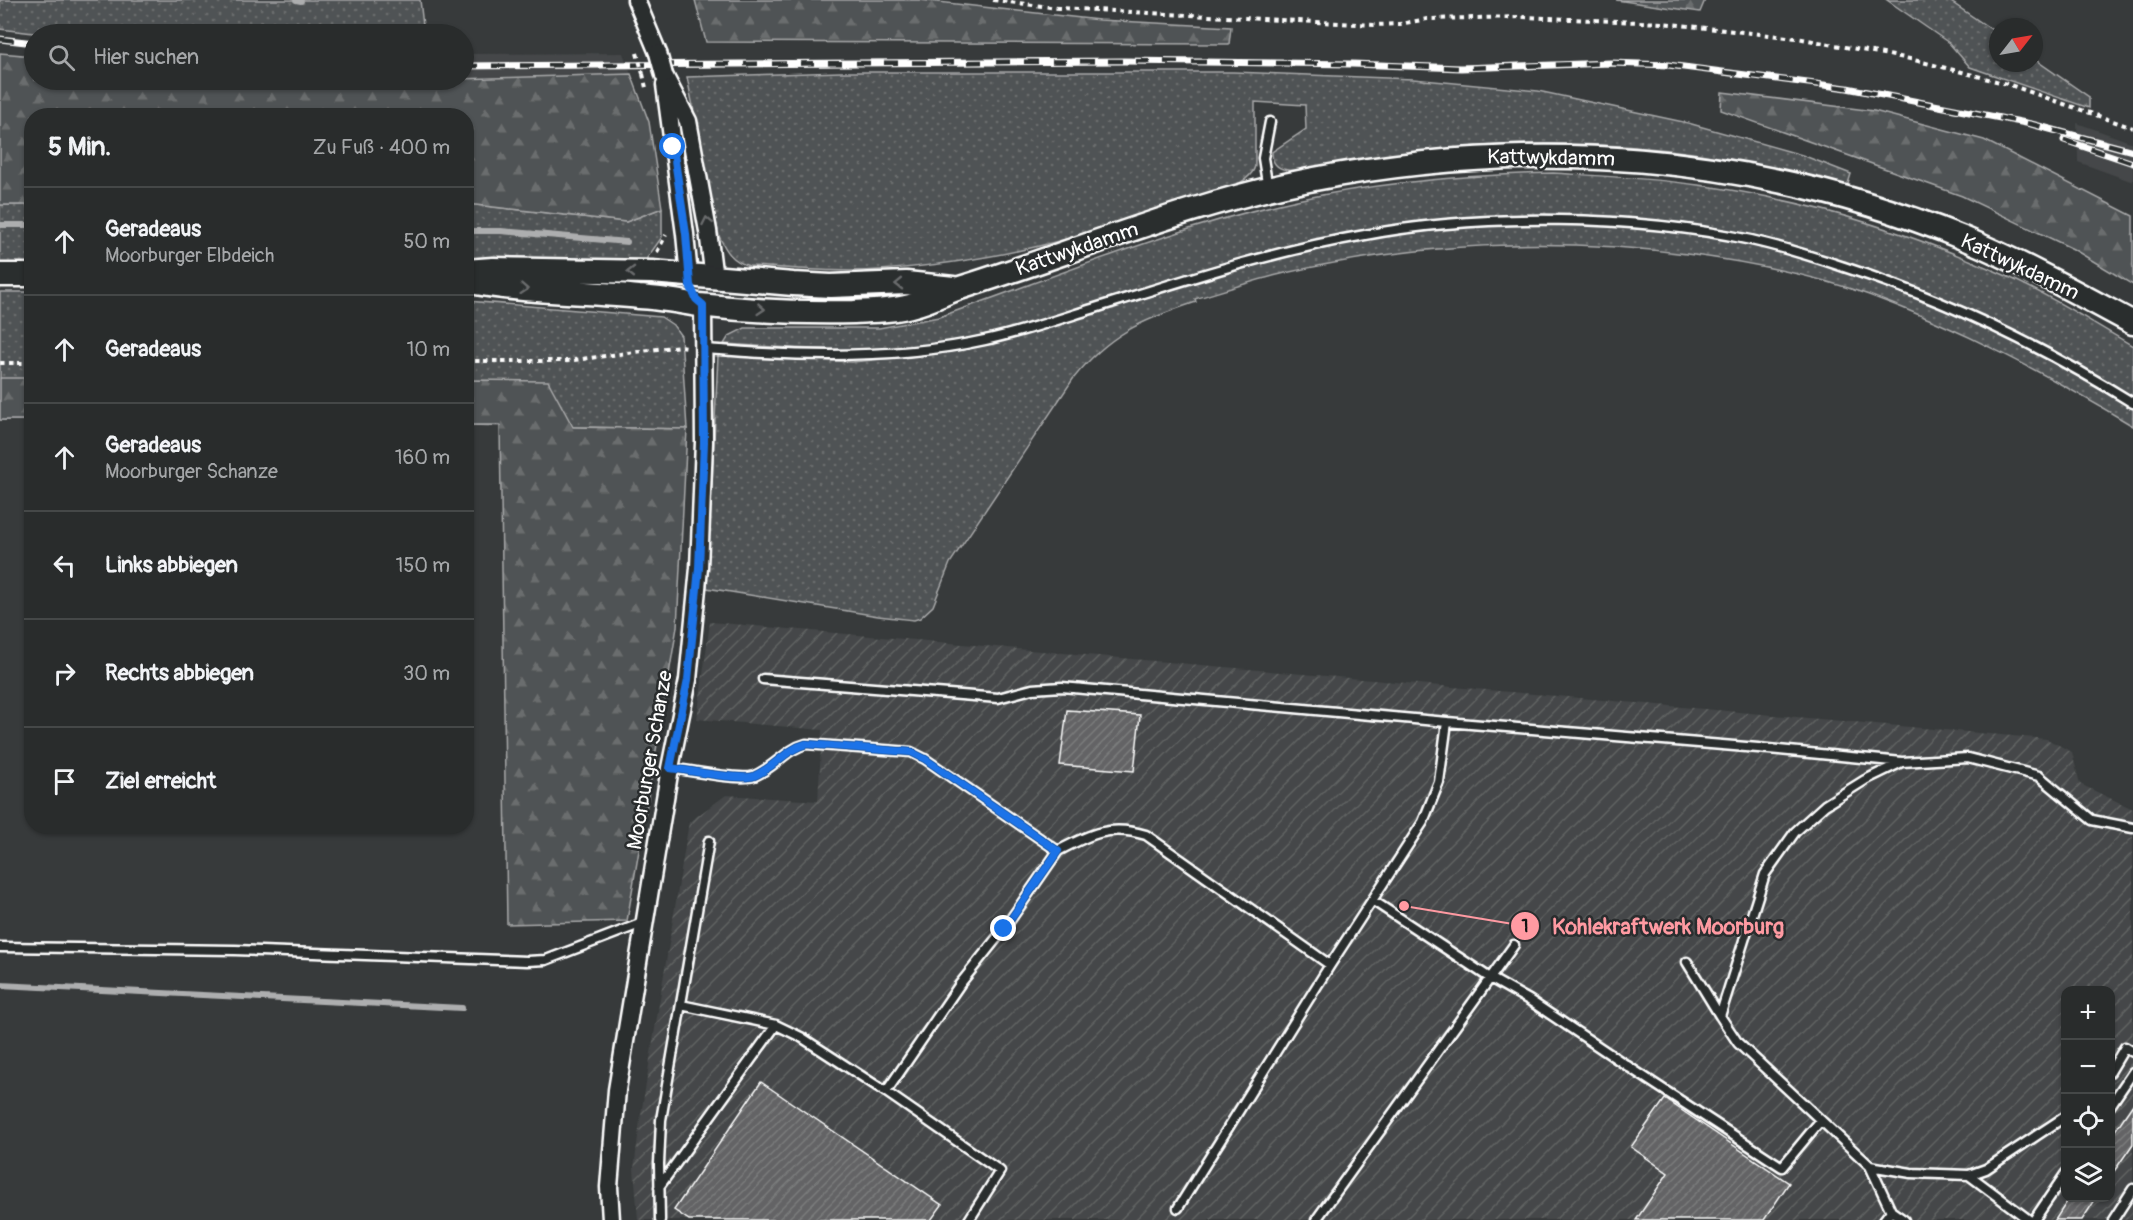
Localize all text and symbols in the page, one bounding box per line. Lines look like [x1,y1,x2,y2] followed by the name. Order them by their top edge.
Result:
[1989,18,2043,72] north arrow
[24,24,474,90] search box
[45,41,78,74] icon: search
[93,43,199,71] text: Hier suchen
[48,131,111,163] text: 5 Min.
[659,133,685,159] route start
[313,135,450,160] text: Zu Fuß · 400 m
[1487,143,1615,173] street label: Kattwykdamm
[105,215,201,243] text: Geradeaus
[1012,215,1142,283] street label: Kattwykdamm
[701,216,714,226] one-way arrow
[48,225,81,258] icon: ahead
[1956,228,2084,306] street label: Kattwykdamm
[403,229,450,254] text: 50 m
[105,243,274,268] text: Moorburger Elbdeich
[626,266,635,278] one-way arrow
[895,278,904,290] one-way arrow
[520,282,529,295] one-way arrow
[757,303,766,316] one-way arrow
[48,333,81,366] icon: ahead
[105,335,201,363] text: Geradeaus
[406,337,450,362] text: 10 m
[105,431,201,459] text: Geradeaus
[48,441,81,474] icon: ahead
[395,445,450,470] text: 160 m
[105,459,278,484] text: Moorburger Schanze
[48,549,81,582] icon: left
[105,551,238,579] text: Links abbiegen
[396,553,450,578] text: 150 m
[48,657,81,690] icon: right
[105,659,254,687] text: Rechts abbiegen
[403,661,450,686] text: 30 m
[621,668,679,852] street label: Moorburger Schanze
[48,765,81,798] icon: arrive
[105,767,216,795] text: Ziel erreicht
[1510,906,1796,946] callout: Kohlekraftwerk Moorburg
[1552,913,1784,941] text: Kohlekraftwerk Moorburg
[990,915,1016,941] route end
[1521,915,1529,938] text: 1
[2061,986,2115,1202] map controls
[2061,986,2115,1040] button: +
[2061,1040,2115,1094] button: −
[2061,1094,2115,1148] button: locate
[2061,1148,2115,1202] button: layers

